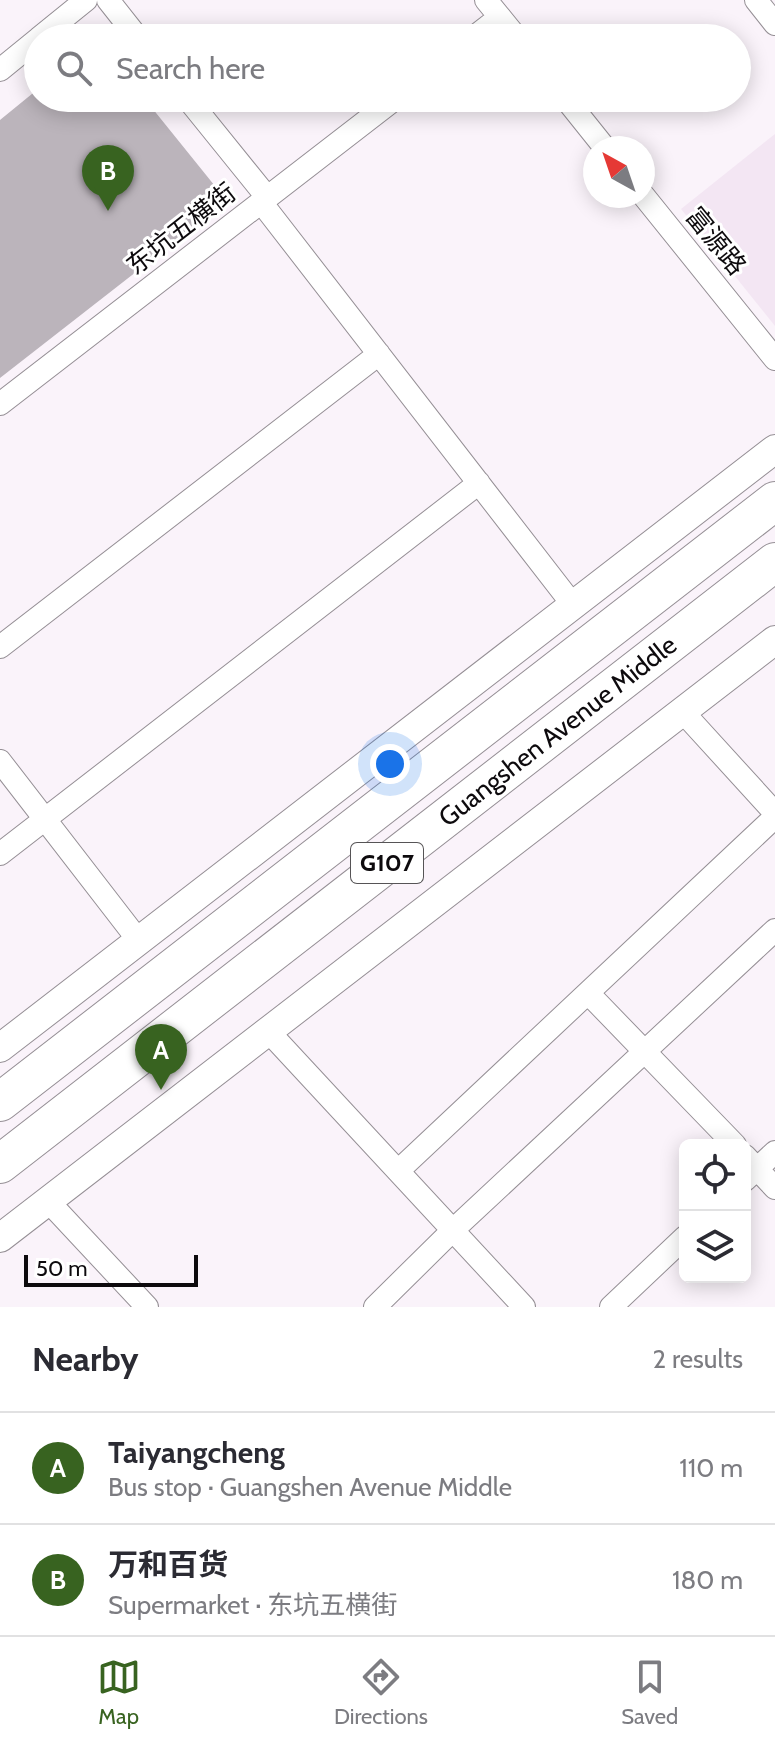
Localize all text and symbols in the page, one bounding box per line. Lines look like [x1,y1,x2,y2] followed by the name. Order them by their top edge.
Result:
[24,24,751,112] search box
[52,46,96,90] icon: search
[116,50,265,87] text: Search here
[583,136,655,208] north arrow
[82,145,134,211] pin: B
[120,176,242,282] street label: 东坑五横街
[679,201,753,281] street label: 富源路
[432,629,683,833] street label: Guangshen Avenue Middle
[370,744,410,784] your location
[351,843,423,883] road number: G107
[135,1024,187,1090] pin: A
[679,1139,751,1283] map controls
[679,1139,751,1211] button: locate
[679,1211,751,1283] button: layers
[24,1251,198,1287] scale bar
[36,1255,88,1282] text: 50 m
[32,1338,139,1380] text: Nearby
[652,1343,743,1375] text: 2 results
[108,1434,285,1471] text: Taiyangcheng
[50,1452,66,1484] text: A
[679,1452,743,1484] text: 110 m
[108,1471,512,1503] text: Bus stop · Guangshen Avenue Middle
[108,1546,228,1583] text: 万和百货
[50,1564,66,1596] text: B
[672,1564,743,1596] text: 180 m
[108,1589,397,1621] text: Supermarket · 东坑五横街
[97,1655,141,1730] tab: Map
[334,1655,428,1730] tab: Directions
[621,1655,678,1730] tab: Saved

